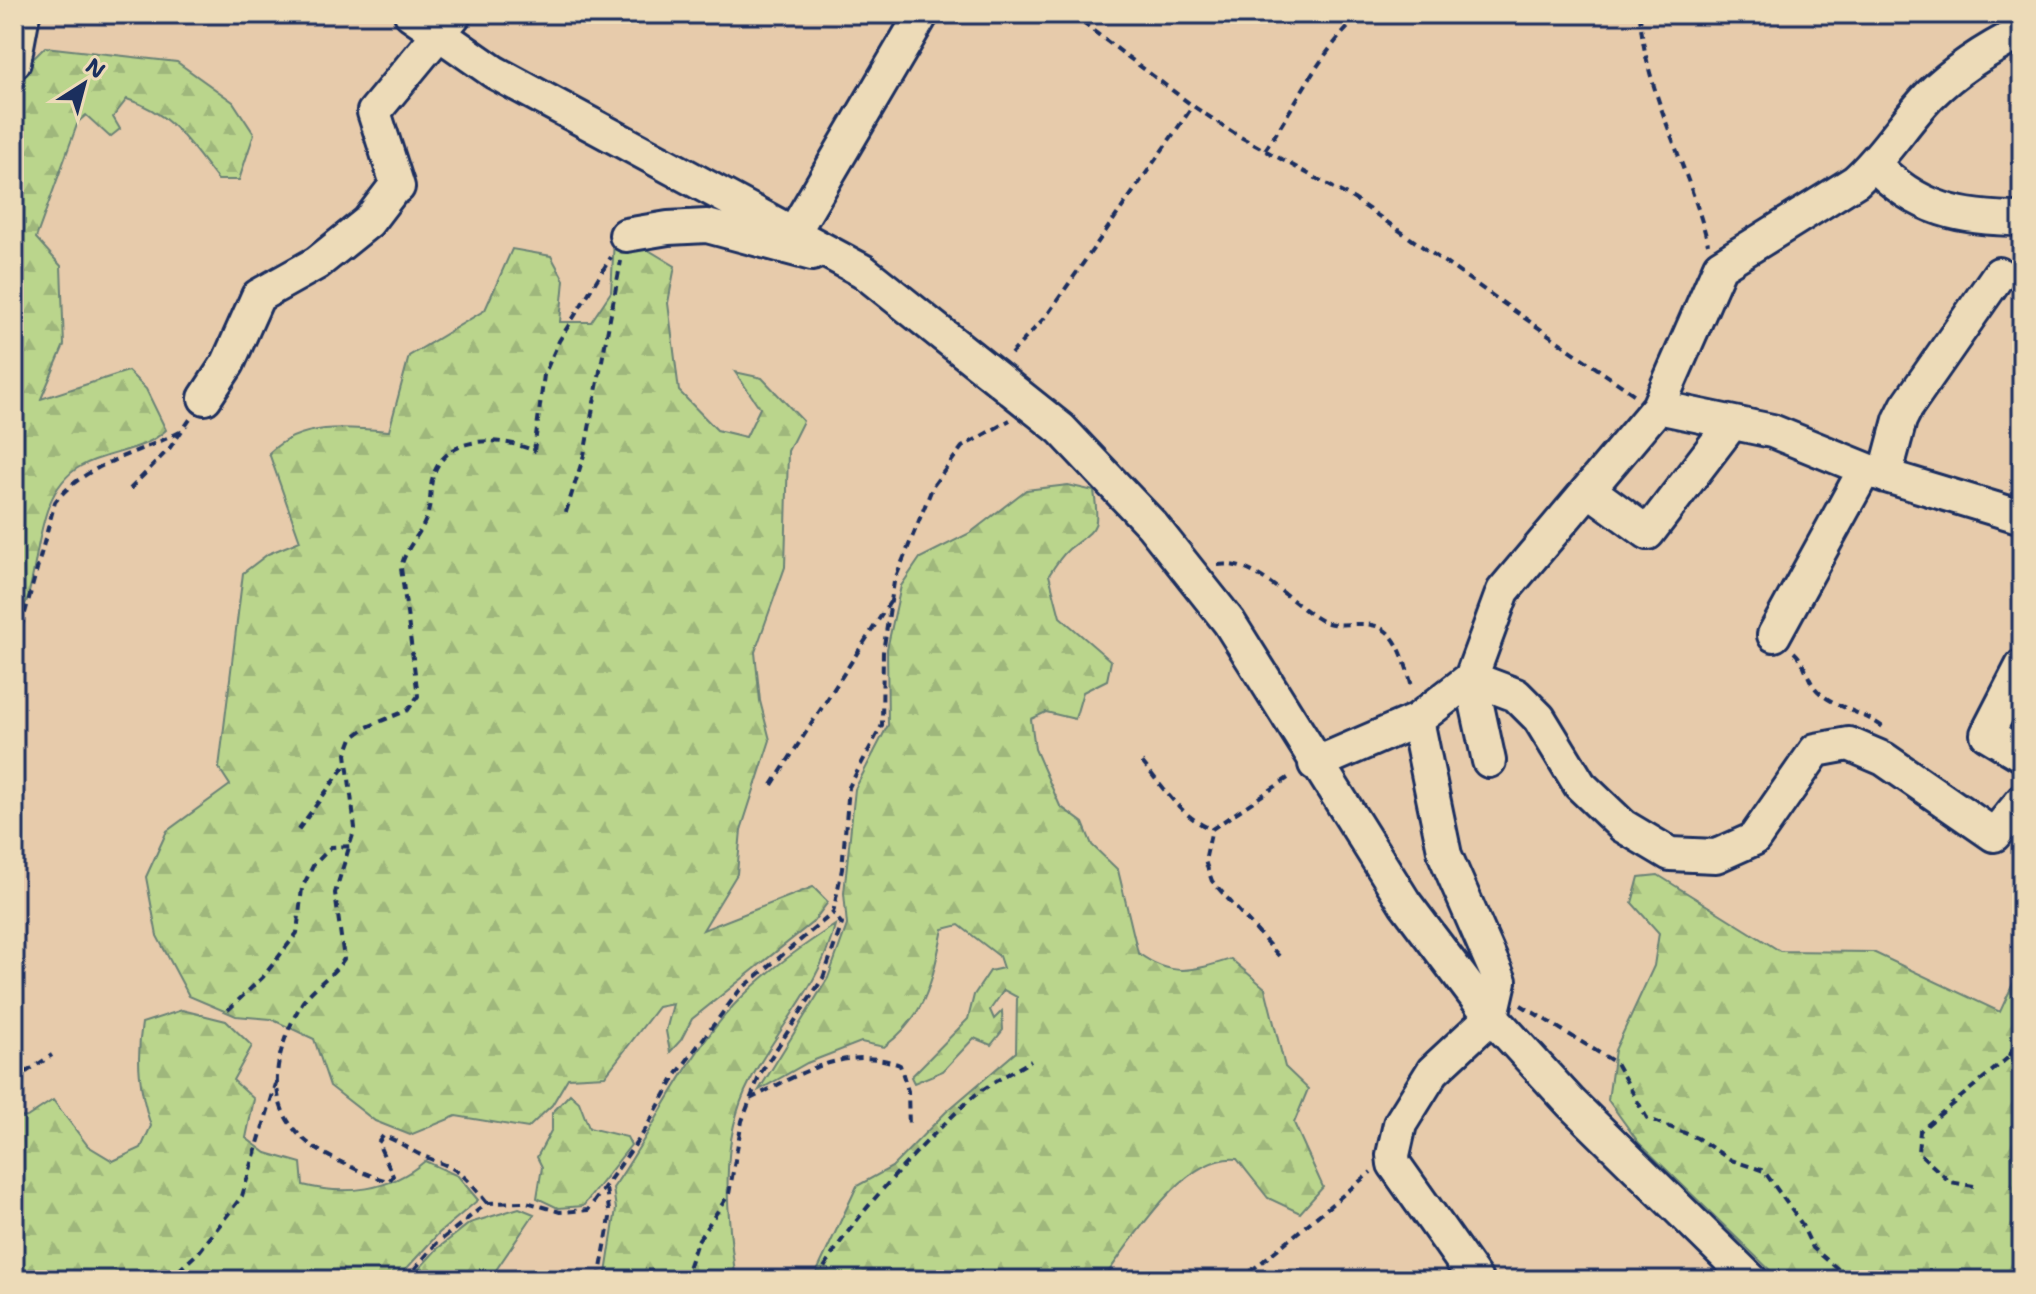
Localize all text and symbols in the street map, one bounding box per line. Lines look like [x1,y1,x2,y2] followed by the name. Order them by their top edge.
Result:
[44,44,124,124] north arrow
[80,51,111,85] text: N

